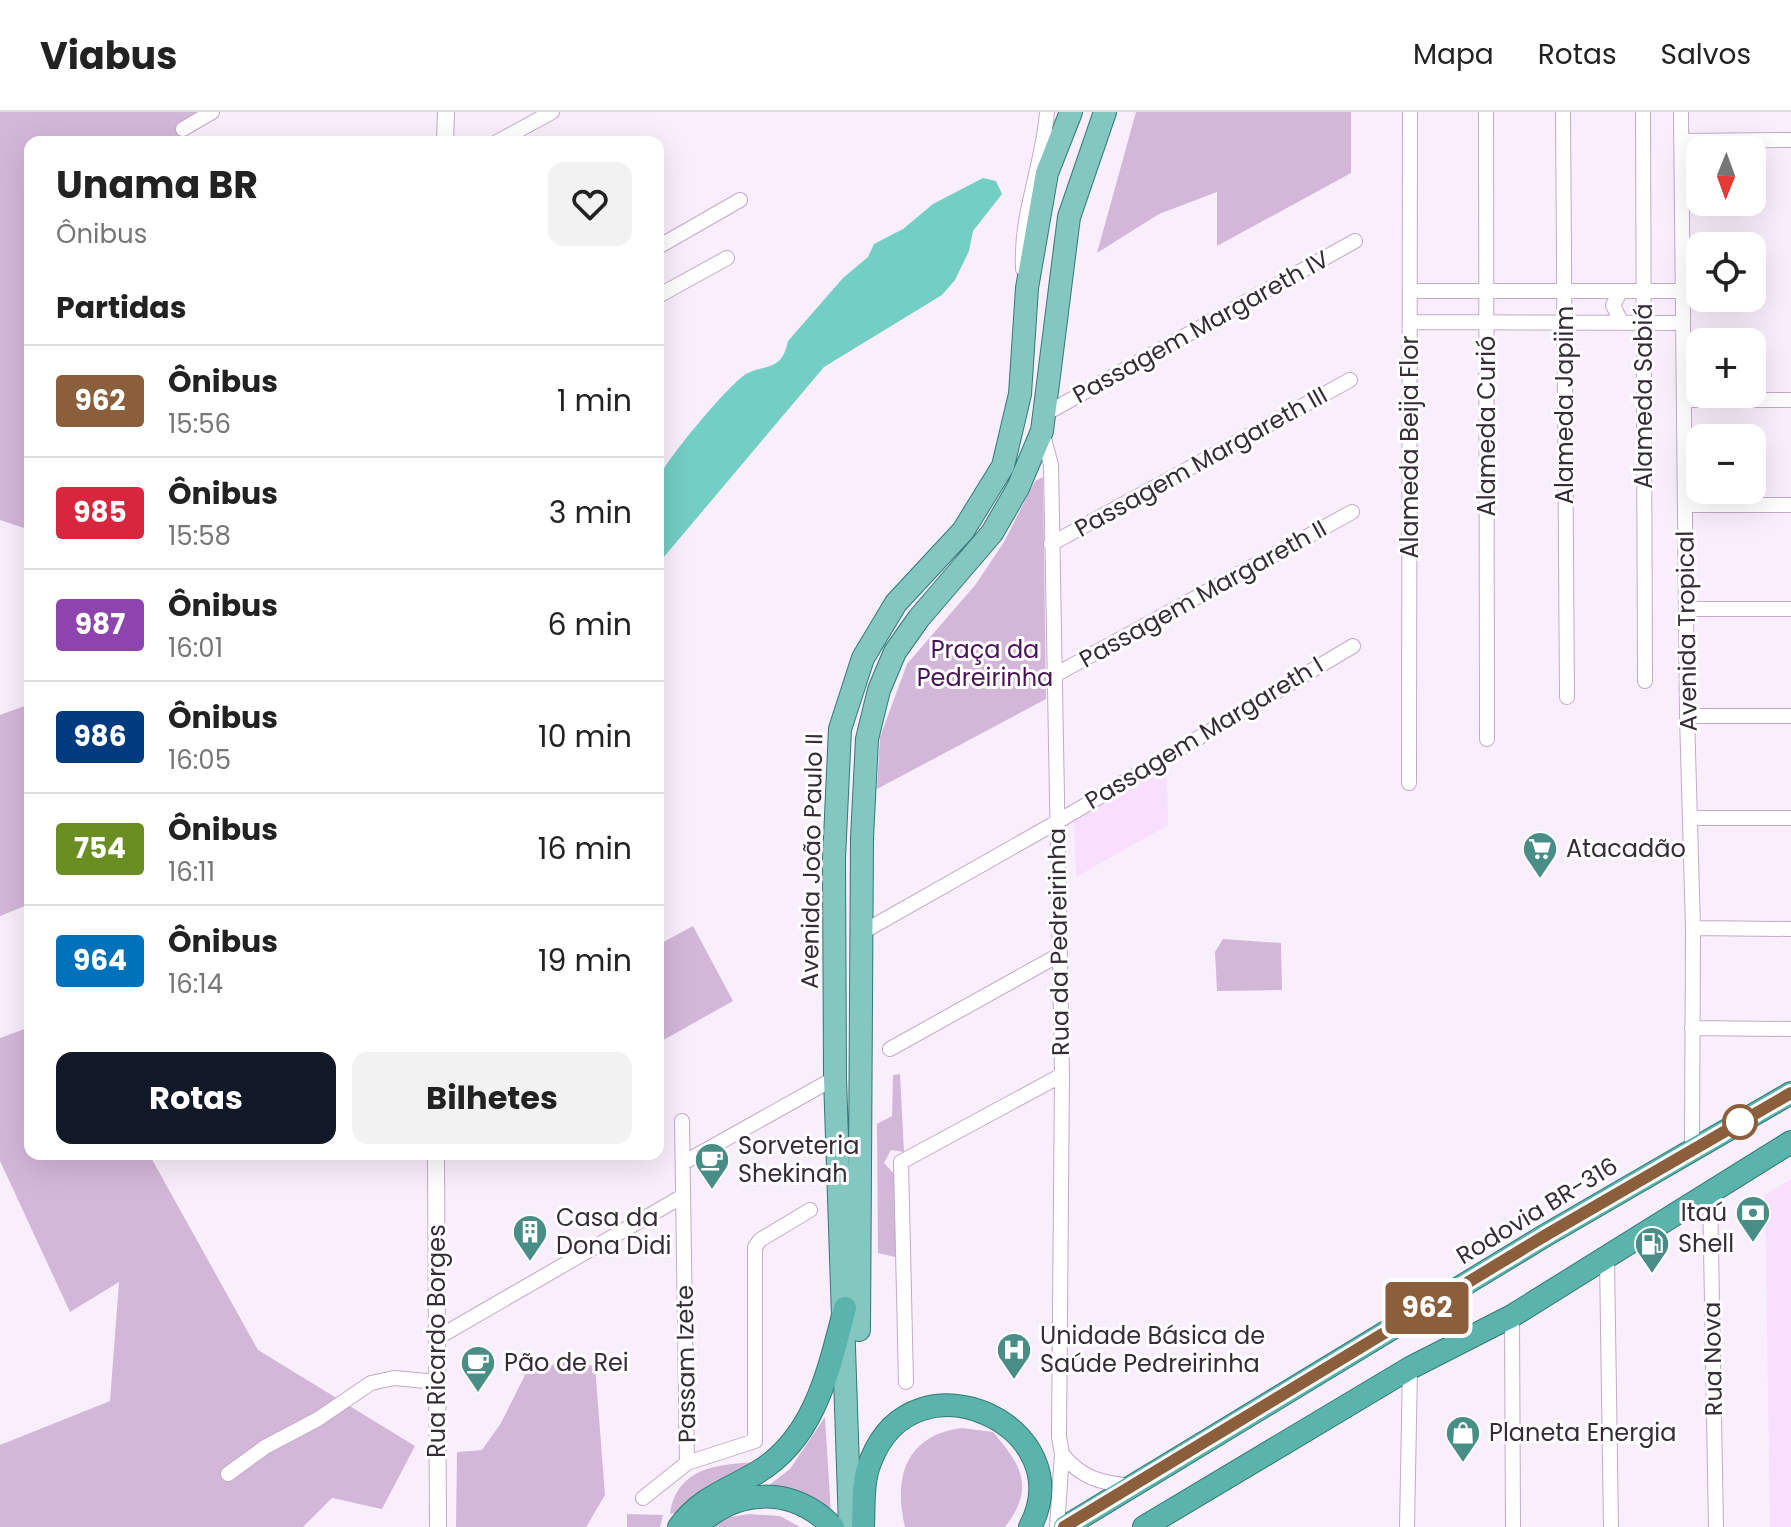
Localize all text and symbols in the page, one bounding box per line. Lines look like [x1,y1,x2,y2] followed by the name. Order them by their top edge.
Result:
[40,29,177,82] text: Viabus
[1413,35,1494,74] text: Mapa
[1538,35,1617,74] text: Rotas
[1661,35,1751,74] text: Salvos
[1686,136,1766,216] north arrow
[1686,136,1766,504] map controls
[56,158,258,211] text: Unama BR
[548,162,632,246] button: heart
[56,216,147,252] text: Ônibus
[1686,232,1766,312] button: locate
[1067,242,1335,411] street label: Passagem Margareth IV
[56,286,186,329] text: Partidas
[1627,303,1660,489] street label: Alameda Sabiá
[1548,306,1581,504] street label: Alameda Japiim
[1686,328,1766,408] button: +
[1393,335,1426,559] street label: Alameda Beija Flor
[1470,336,1503,516] street label: Alameda Curió
[168,360,278,403] text: Ônibus
[1069,378,1333,545] street label: Passagem Margareth III
[557,379,632,422] text: 1 min
[74,381,126,420] text: 962
[168,406,231,442] text: 15:56
[1686,424,1766,504] button: −
[168,472,278,515] text: Ônibus
[549,491,632,534] text: 3 min
[73,493,127,532] text: 985
[1073,512,1332,675] street label: Passagem Margareth II
[168,518,231,554] text: 15:58
[1668,530,1705,732] street label: Avenida Tropical
[168,584,278,627] text: Ônibus
[547,603,632,646] text: 6 min
[75,605,125,644] text: 987
[168,630,223,666] text: 16:01
[917,633,1053,694] park label: Praça da Pedreirinha
[1079,648,1329,817] street label: Passagem Margareth I
[168,696,278,739] text: Ônibus
[538,715,632,758] text: 10 min
[73,717,127,756] text: 986
[793,733,830,989] street label: Avenida João Paulo II
[168,742,231,778] text: 16:05
[168,808,278,851] text: Ônibus
[538,827,632,870] text: 16 min
[1040,828,1077,1056] street label: Rua da Pedreirinha
[74,829,126,868] text: 754
[1521,830,1559,880] supermarket icon: Atacadão
[1566,832,1686,865] place label: Atacadão
[168,854,215,890] text: 16:11
[168,920,278,963] text: Ônibus
[538,939,632,982] text: 19 min
[73,941,127,980] text: 964
[168,966,223,1002] text: 16:14
[56,1052,336,1144] button: Rotas
[352,1052,632,1144] button: Bilhetes
[1723,1105,1757,1139] unlabelled marker
[738,1129,859,1190] place label: Sorveteria Shekinah
[693,1141,731,1191] cafe icon: Sorveteria Shekinah
[1450,1149,1624,1272] street label: Rodovia BR-316
[1734,1194,1772,1244] bank icon: Itaú
[1681,1196,1727,1229] place label: Itaú
[556,1201,671,1262] place label: Casa da Dona Didi
[511,1213,549,1263] building icon: Casa da Dona Didi
[420,1224,453,1458] street label: Rua Ricardo Borges
[1633,1225,1671,1275] fuel station icon: Shell
[1678,1227,1734,1260] place label: Shell
[1381,1282,1473,1334] line badge: 962
[668,1285,703,1443] street label: Passam Izete
[1401,1288,1453,1327] text: 962
[1695,1301,1730,1417] street label: Rua Nova
[1040,1319,1265,1380] place label: Unidade Básica de Saúde Pedreirinha
[995,1331,1033,1381] hospital icon: Unidade Básica de Saúde Pedreirinha
[459,1344,497,1394] cafe icon: Pão de Rei
[504,1346,629,1379] place label: Pão de Rei
[1444,1414,1482,1464] shop icon: Planeta Energia
[1489,1416,1677,1449] place label: Planeta Energia

